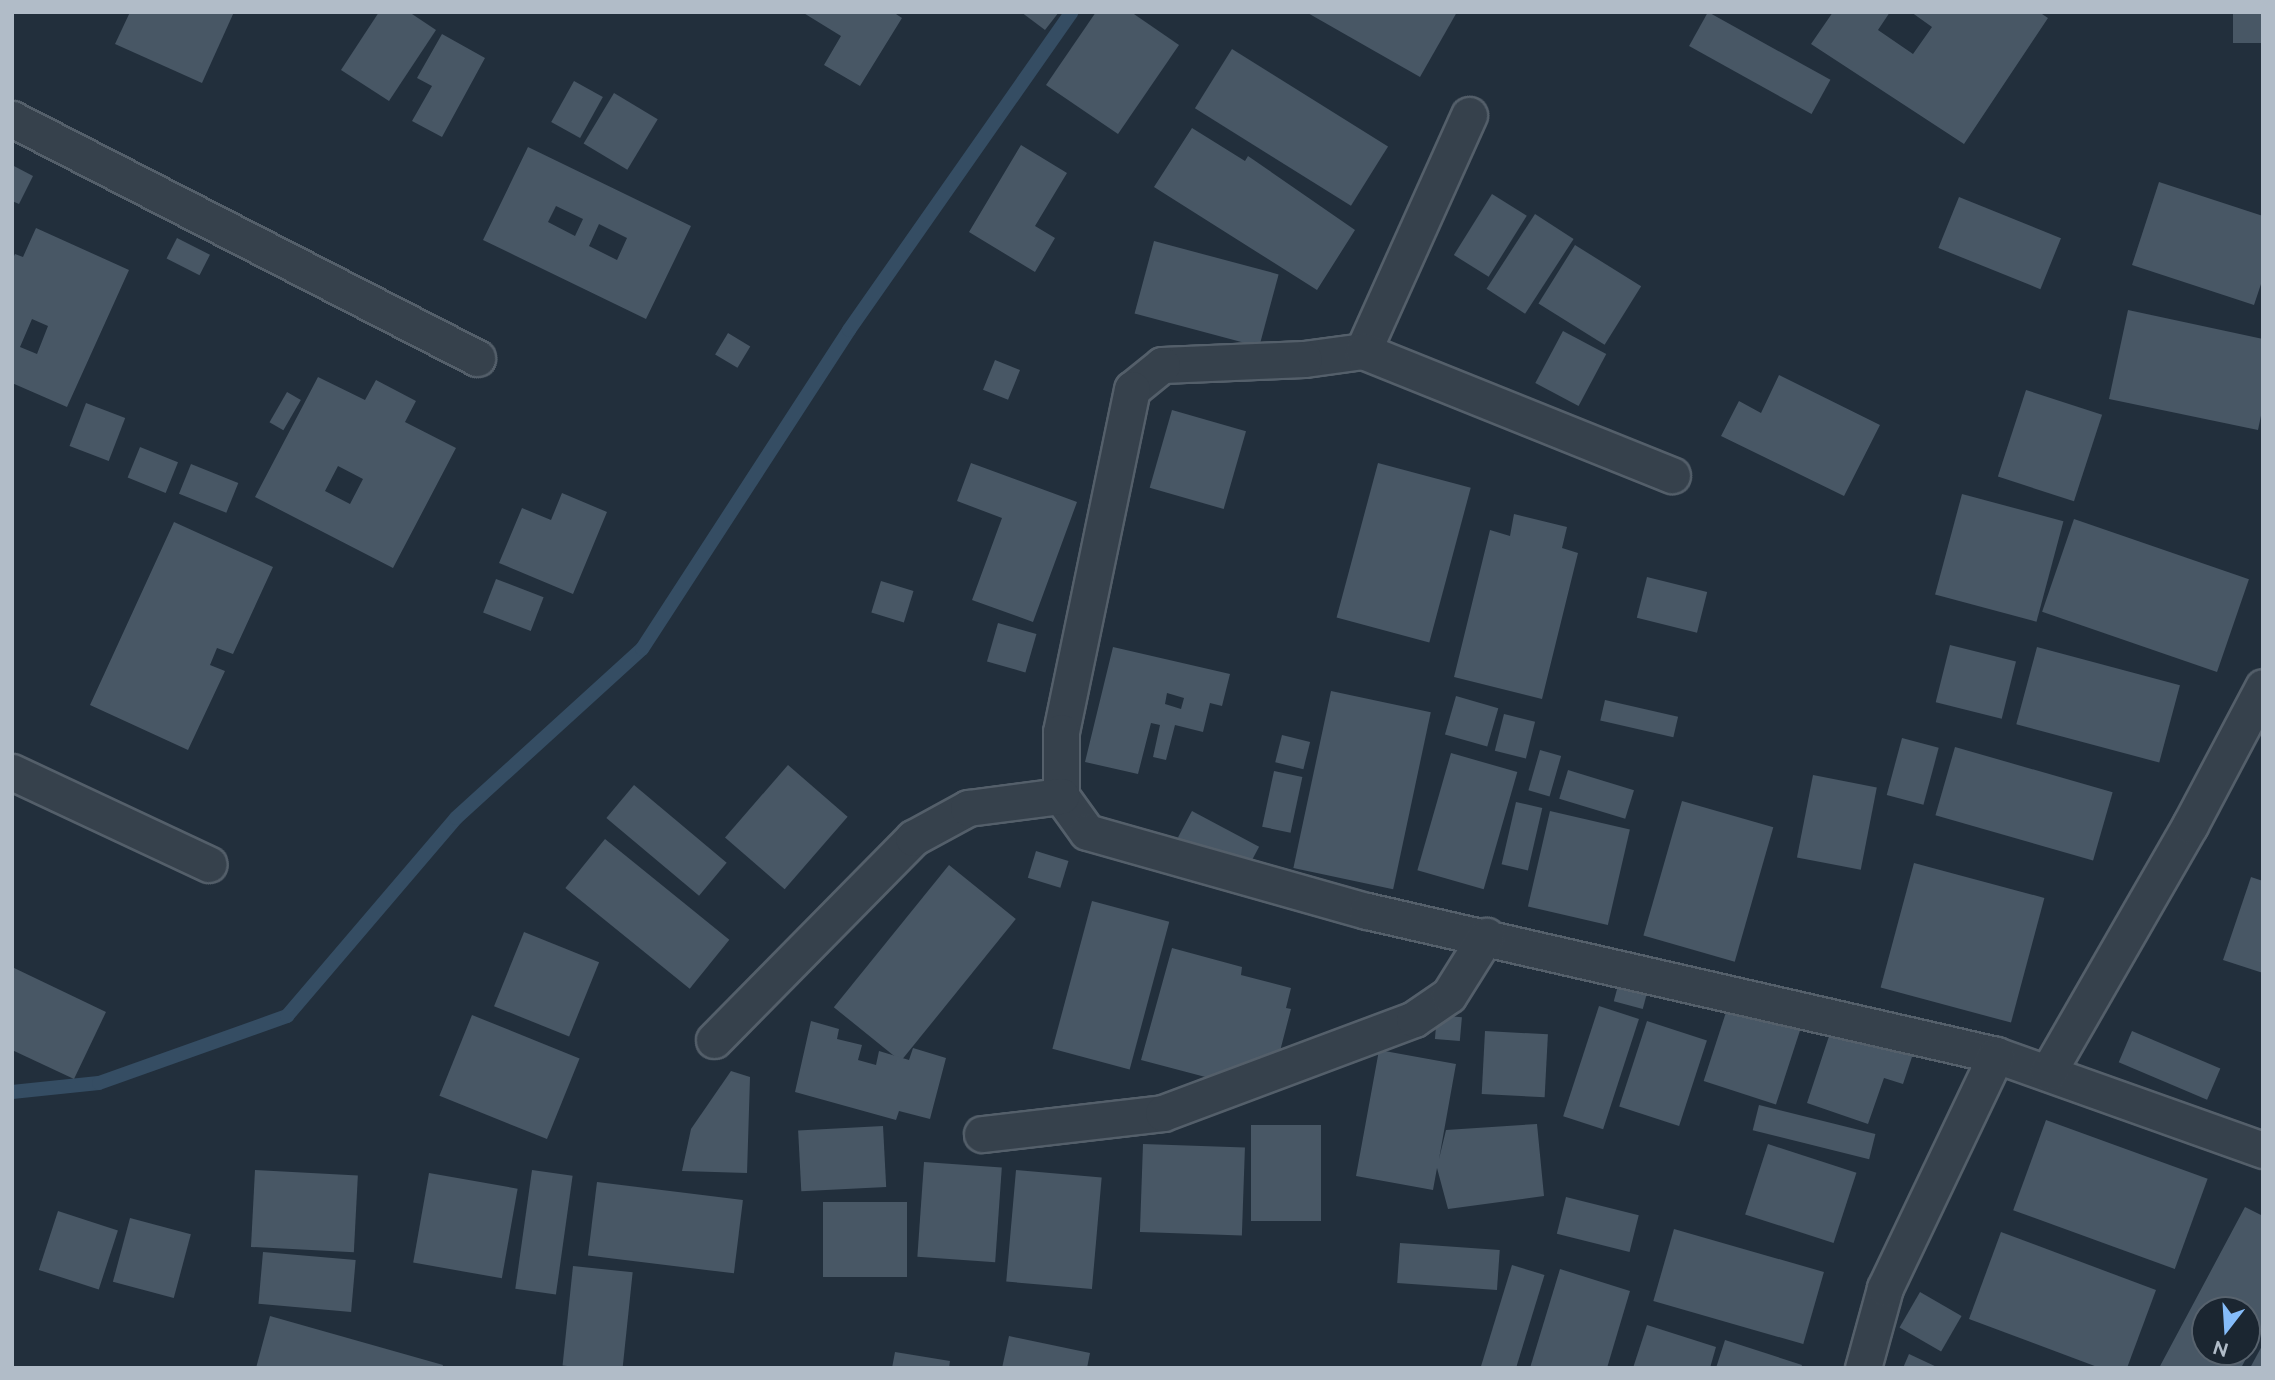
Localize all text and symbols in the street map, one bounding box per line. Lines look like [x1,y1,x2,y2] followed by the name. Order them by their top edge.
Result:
[2191,1296,2261,1366] north arrow
[2210,1337,2231,1362] text: N

